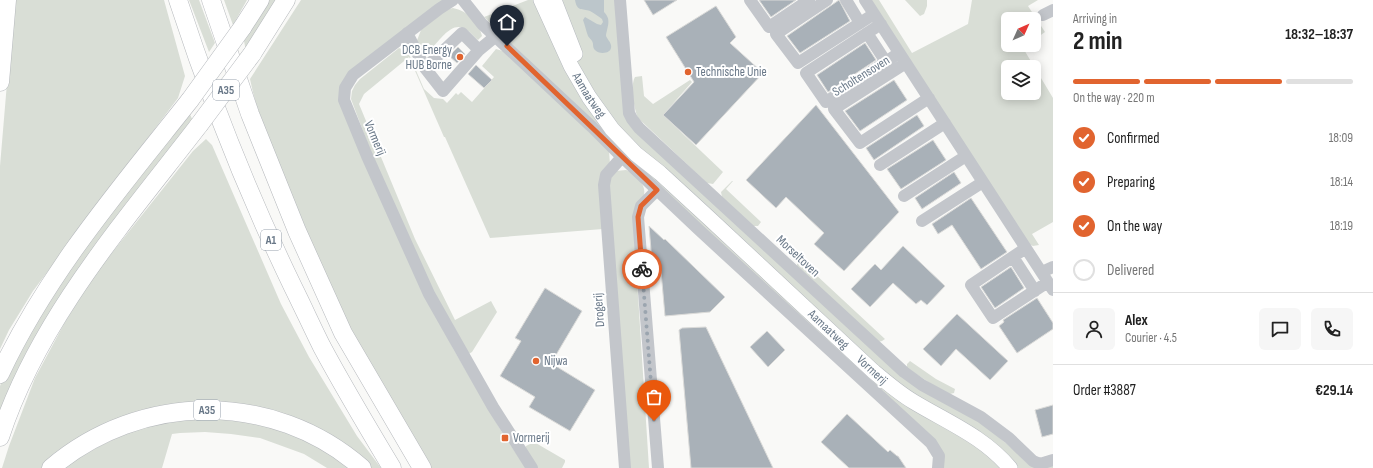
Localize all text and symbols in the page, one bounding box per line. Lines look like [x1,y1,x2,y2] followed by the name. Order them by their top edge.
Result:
[490,5,524,46] pin
[496,11,518,33] icon: home
[1073,11,1117,27] text: Arriving in
[1001,12,1041,52] north arrow
[1001,12,1041,100] map controls
[1285,25,1353,44] text: 18:32–18:37
[1073,26,1123,57] text: 2 min
[402,42,452,73] place label: DCB Energy HUB Borne
[455,52,465,62] marker: DCB Energy HUB Borne
[829,52,893,100] street label: Scholtensoven
[1001,60,1041,100] button: layers
[696,64,767,80] place label: Technische Unie
[683,67,693,77] marker: Technische Unie
[568,69,610,121] street label: Aamaatweg
[213,80,239,100] road number: A35
[1073,90,1155,106] text: On the way · 220 m
[360,118,390,158] street label: Vormerij
[1073,127,1095,149] icon: check
[1107,129,1160,148] text: Confirmed
[1329,130,1353,146] text: 18:09
[1073,171,1095,193] icon: check
[1107,173,1155,192] text: Preparing
[1330,174,1353,190] text: 18:14
[1073,215,1095,237] icon: check
[1107,217,1162,236] text: On the way
[1330,218,1353,234] text: 18:19
[261,230,281,250] road number: A1
[773,232,823,280] street label: Morseltoven
[622,249,662,289] courier
[631,258,653,280] icon: bike
[1107,261,1154,280] text: Delivered
[590,292,608,328] street label: Drogerij
[804,306,853,353] street label: Aamaatweg
[1073,308,1115,350] button: person
[1259,308,1301,350] button: chat
[1311,308,1353,350] button: phone
[1125,311,1148,330] text: Alex
[1125,330,1177,346] text: Courier · 4.5
[853,352,891,388] street label: Vormerij
[544,353,568,369] place label: Nijwa
[531,356,541,366] marker: Nijwa
[637,380,671,421] pin
[1073,381,1136,400] text: Order #3887
[1315,381,1353,400] text: €29.14
[643,386,665,408] icon: bag
[194,400,220,420] road number: A35
[513,430,550,446] place label: Vormerij
[500,433,510,443] marker: Vormerij

